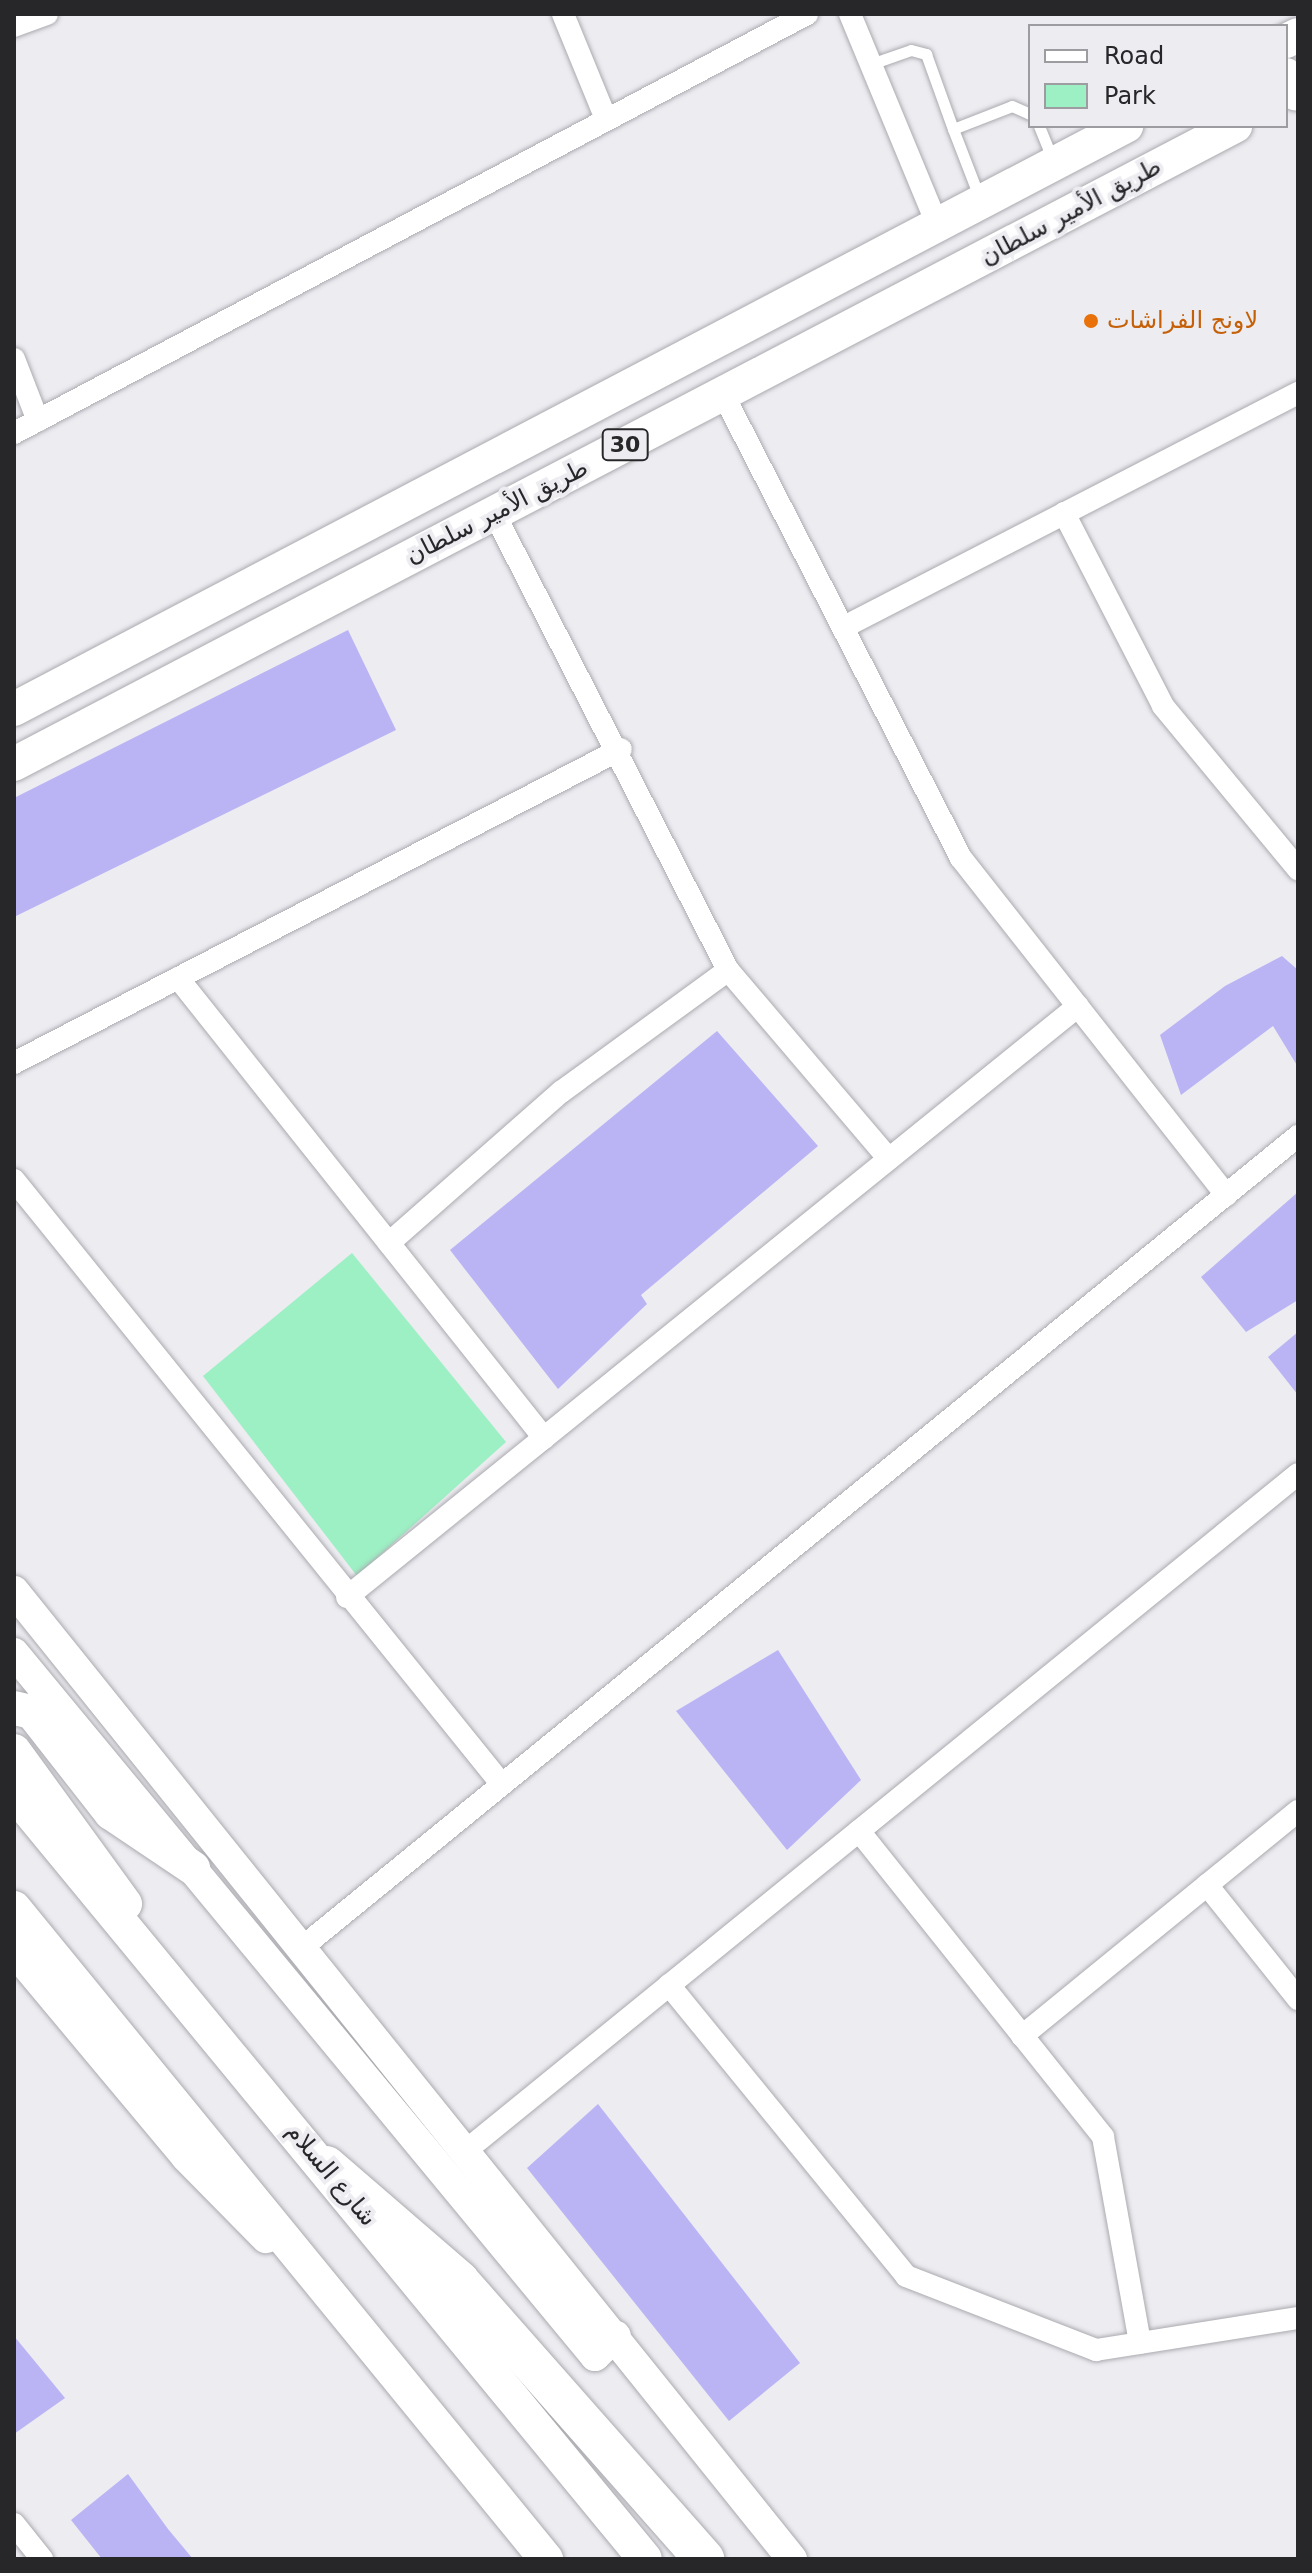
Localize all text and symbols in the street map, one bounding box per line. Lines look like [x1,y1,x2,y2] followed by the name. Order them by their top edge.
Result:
[1028,24,1288,128] legend
[1104,42,1164,70] text: Road
[1104,82,1156,110] text: Park
[976,152,1166,272] street label: طريق الأمير سلطان
[1107,307,1258,335] place label: لاونج الفراشات
[1082,312,1100,330] marker: لاونج الفراشات
[601,427,649,463] road number: 30
[401,454,593,570] street label: طريق الأمير سلطان
[280,2118,382,2232] street label: شارع السلام

